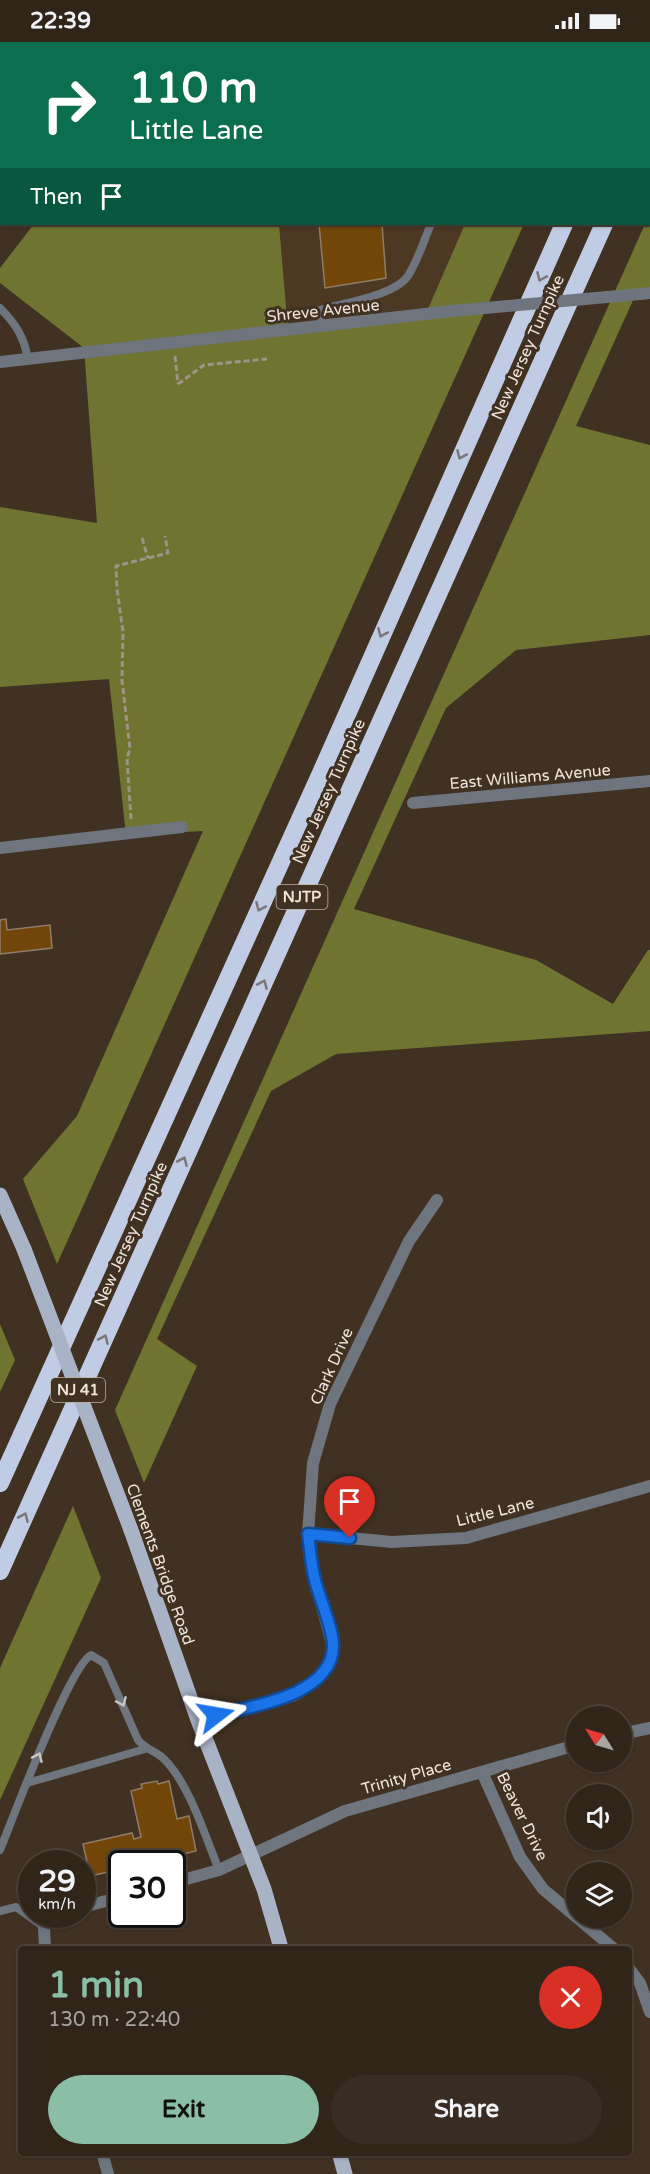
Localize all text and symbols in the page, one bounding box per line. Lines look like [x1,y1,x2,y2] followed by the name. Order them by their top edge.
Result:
[30,8,91,34] text: 22:39
[129,63,258,114] text: 110 m
[30,66,108,144] icon: right
[129,114,263,147] text: Little Lane
[95,180,128,213] icon: arrive
[30,184,83,210] text: Then
[536,271,548,282] one-way arrow
[487,272,569,423] street label: New Jersey Turnpike
[266,295,380,327] street label: Shreve Avenue
[457,449,469,460] one-way arrow
[378,627,390,638] one-way arrow
[288,716,370,867] street label: New Jersey Turnpike
[449,760,612,794] street label: East Williams Avenue
[276,885,328,909] road number: NJTP
[255,901,267,912] one-way arrow
[256,979,268,990] one-way arrow
[176,1157,188,1168] one-way arrow
[90,1159,172,1310] street label: New Jersey Turnpike
[306,1325,358,1408] street label: Clark Drive
[96,1335,108,1346] one-way arrow
[51,1378,105,1402] road number: NJ 41
[324,1476,375,1538] pin
[122,1481,199,1648] street label: Clements Bridge Road
[333,1485,366,1518] icon: arrive
[454,1493,536,1531] street label: Little Lane
[17,1513,29,1524] one-way arrow
[184,1683,248,1747] position arrow
[114,1695,126,1706] one-way arrow
[566,1706,632,1772] north arrow
[566,1706,632,1928] map controls
[31,1752,43,1763] one-way arrow
[359,1755,454,1799] street label: Trinity Place
[492,1769,552,1864] street label: Beaver Drive
[566,1784,632,1850] button: sound
[108,1850,186,1928] speed limit sign: 30
[566,1862,632,1928] button: layers
[38,1863,76,1900] text: 29
[38,1895,76,1913] text: km/h
[48,1964,144,2007] text: 1 min
[539,1966,602,2029] button: close
[48,2008,180,2032] text: 130 m · 22:40
[48,2075,319,2144] button: Exit
[331,2075,602,2144] button: Share

